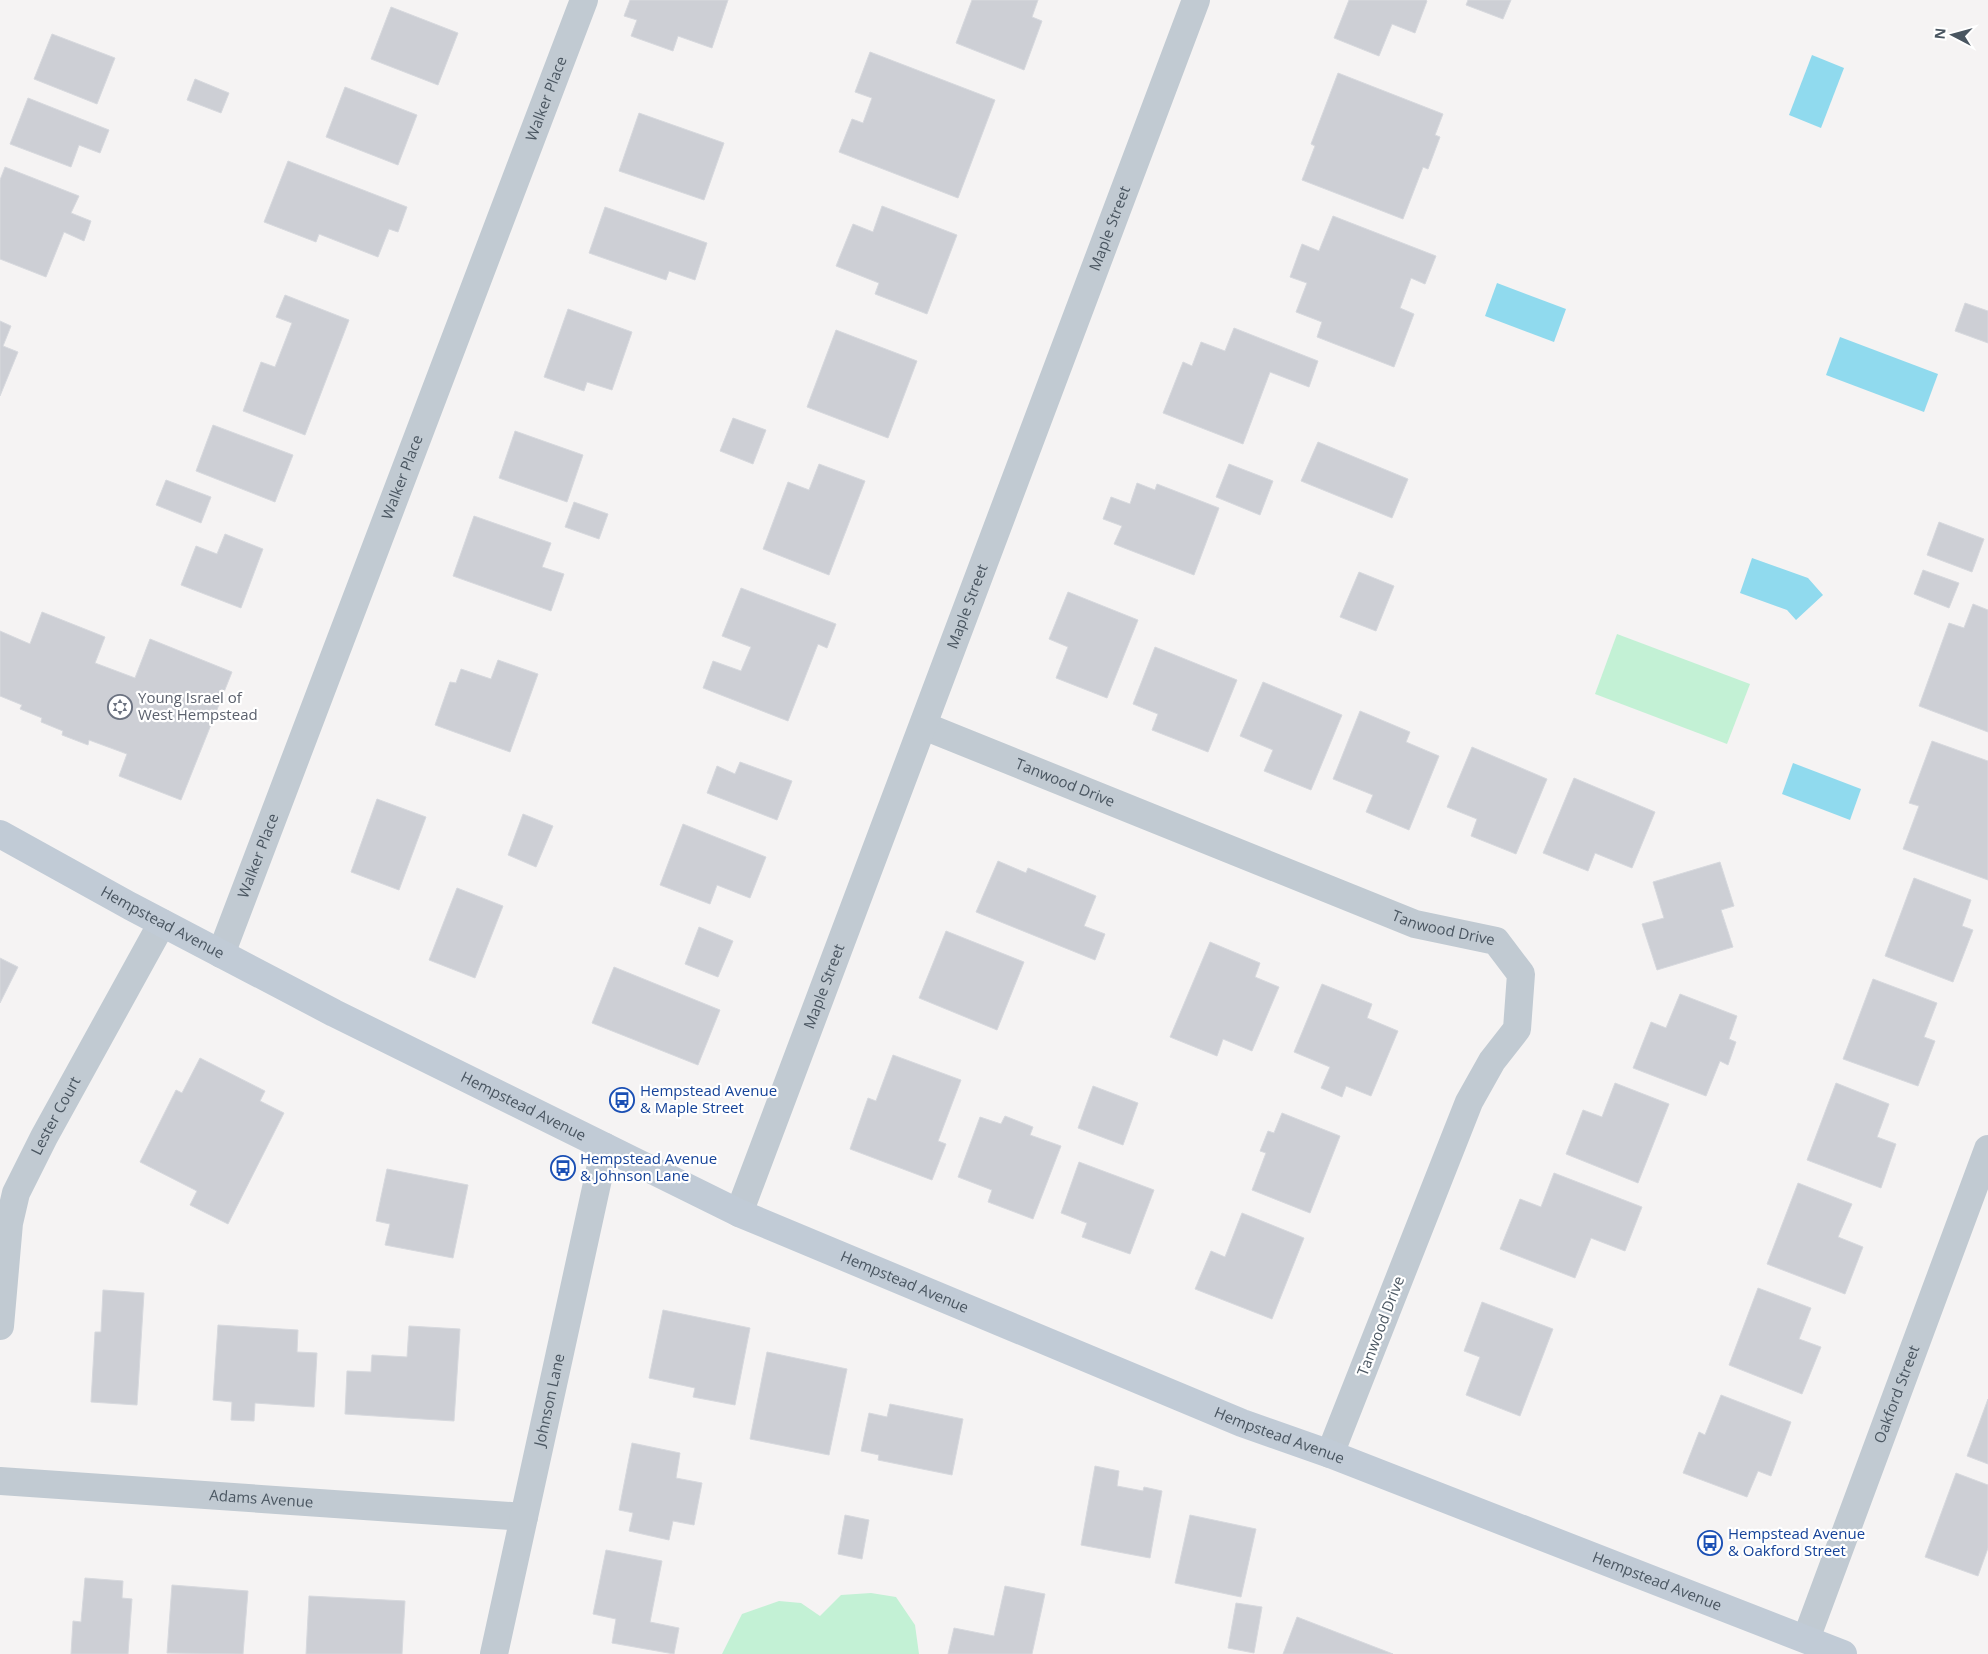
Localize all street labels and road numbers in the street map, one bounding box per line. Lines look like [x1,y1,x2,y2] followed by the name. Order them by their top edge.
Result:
[520,53,571,144] street label: Walker Place
[1084,183,1134,273] street label: Maple Street
[376,432,427,522] street label: Walker Place
[941,561,992,651] street label: Maple Street
[1013,753,1118,811] street label: Tanwood Drive
[232,810,283,901] street label: Walker Place
[97,881,228,963] street label: Hempstead Avenue
[1389,905,1497,949] street label: Tanwood Drive
[798,941,848,1031] street label: Maple Street
[458,1066,590,1145] street label: Hempstead Avenue
[26,1073,84,1158] street label: Lester Court
[838,1246,972,1317] street label: Hempstead Avenue
[1352,1273,1408,1378] street label: Tanwood Drive
[1869,1342,1923,1446] street label: Oakford Street
[528,1351,569,1450] street label: Johnson Lane
[1211,1402,1348,1468] street label: Hempstead Avenue
[209,1484,314,1512] street label: Adams Avenue
[1590,1546,1725,1615] street label: Hempstead Avenue

